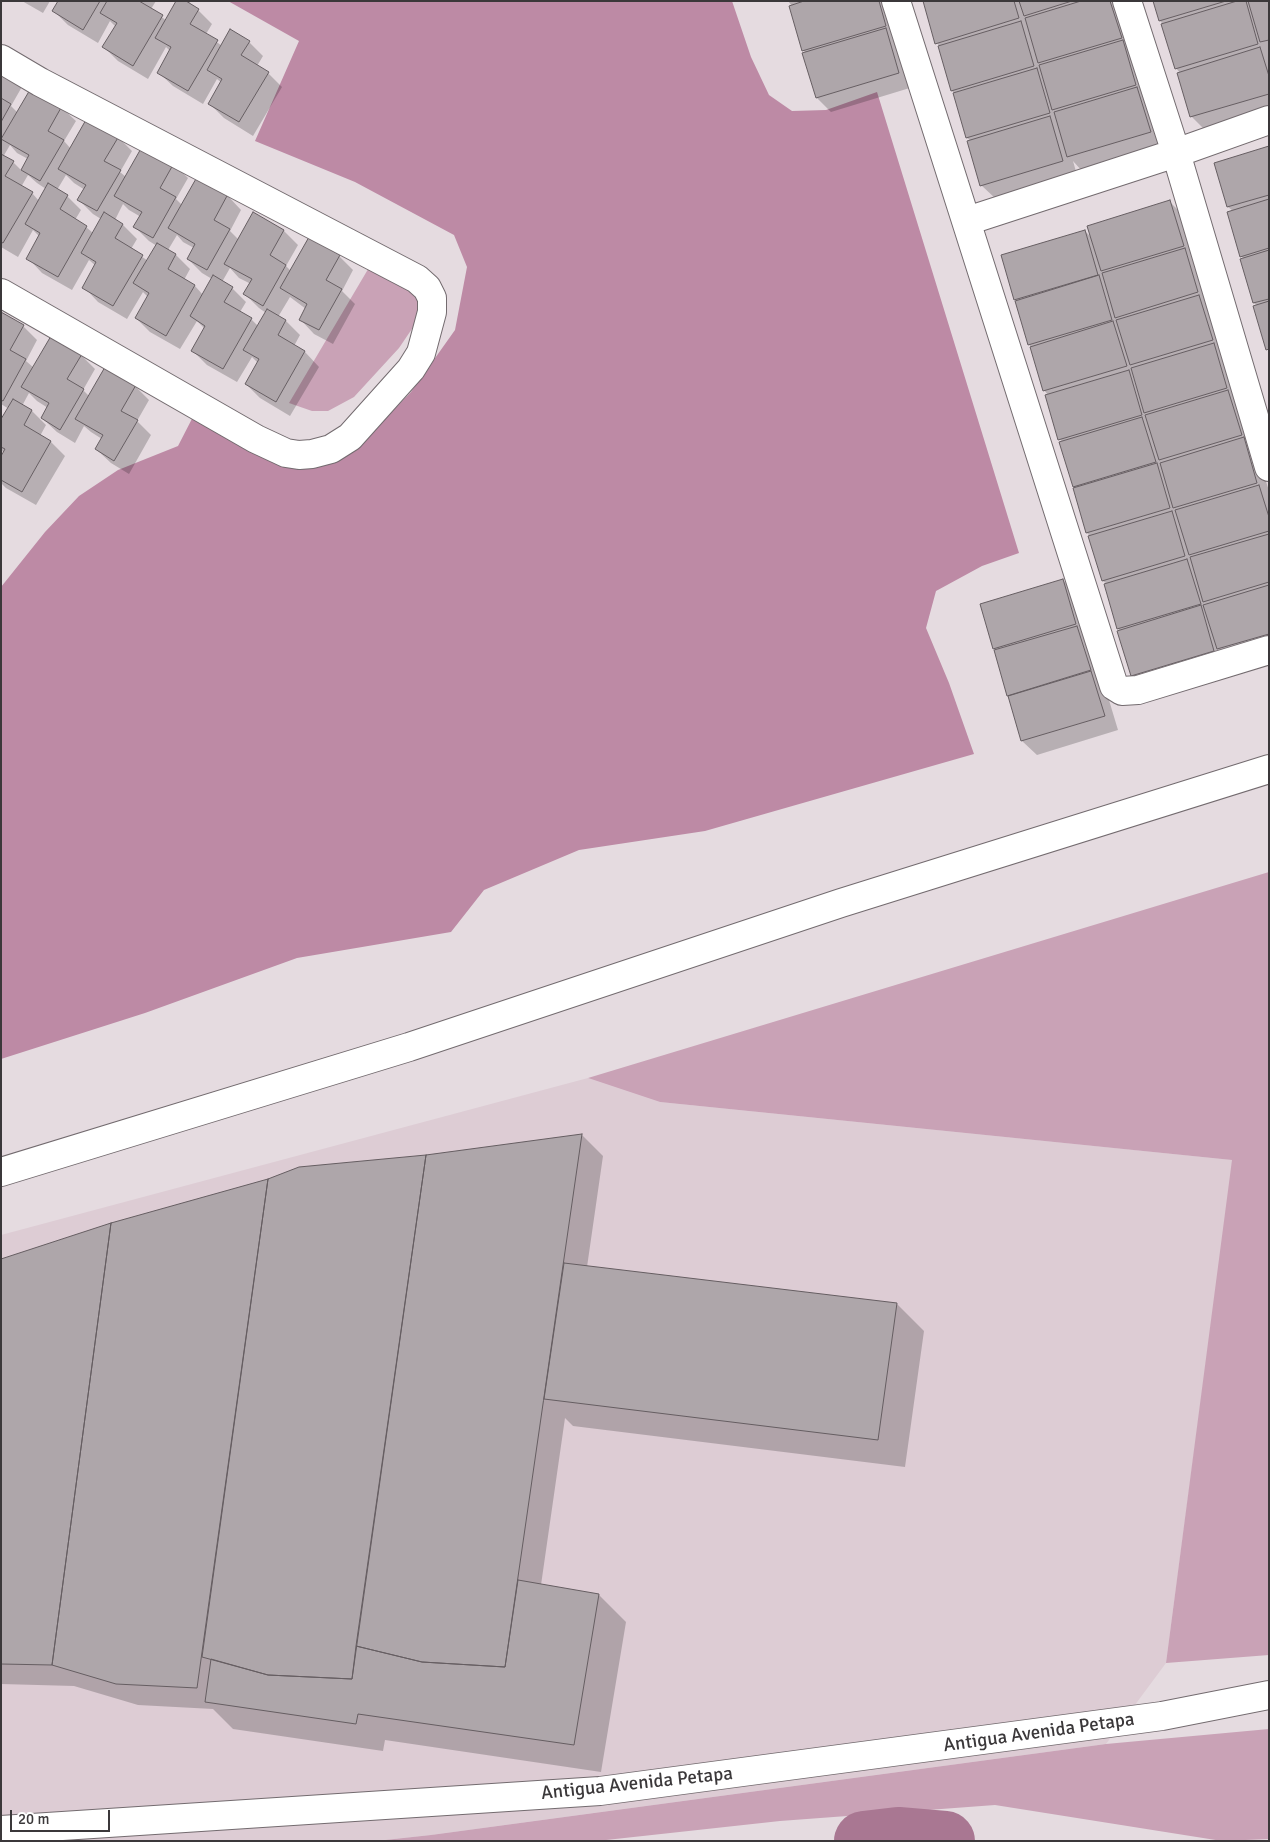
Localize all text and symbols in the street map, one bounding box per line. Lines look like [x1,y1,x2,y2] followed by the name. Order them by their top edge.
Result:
[942,1708,1136,1758] street label: Antigua Avenida Petapa
[540,1763,734,1805] street label: Antigua Avenida Petapa
[12,1800,112,1832] scale bar
[18,1810,49,1828] text: 20 m

